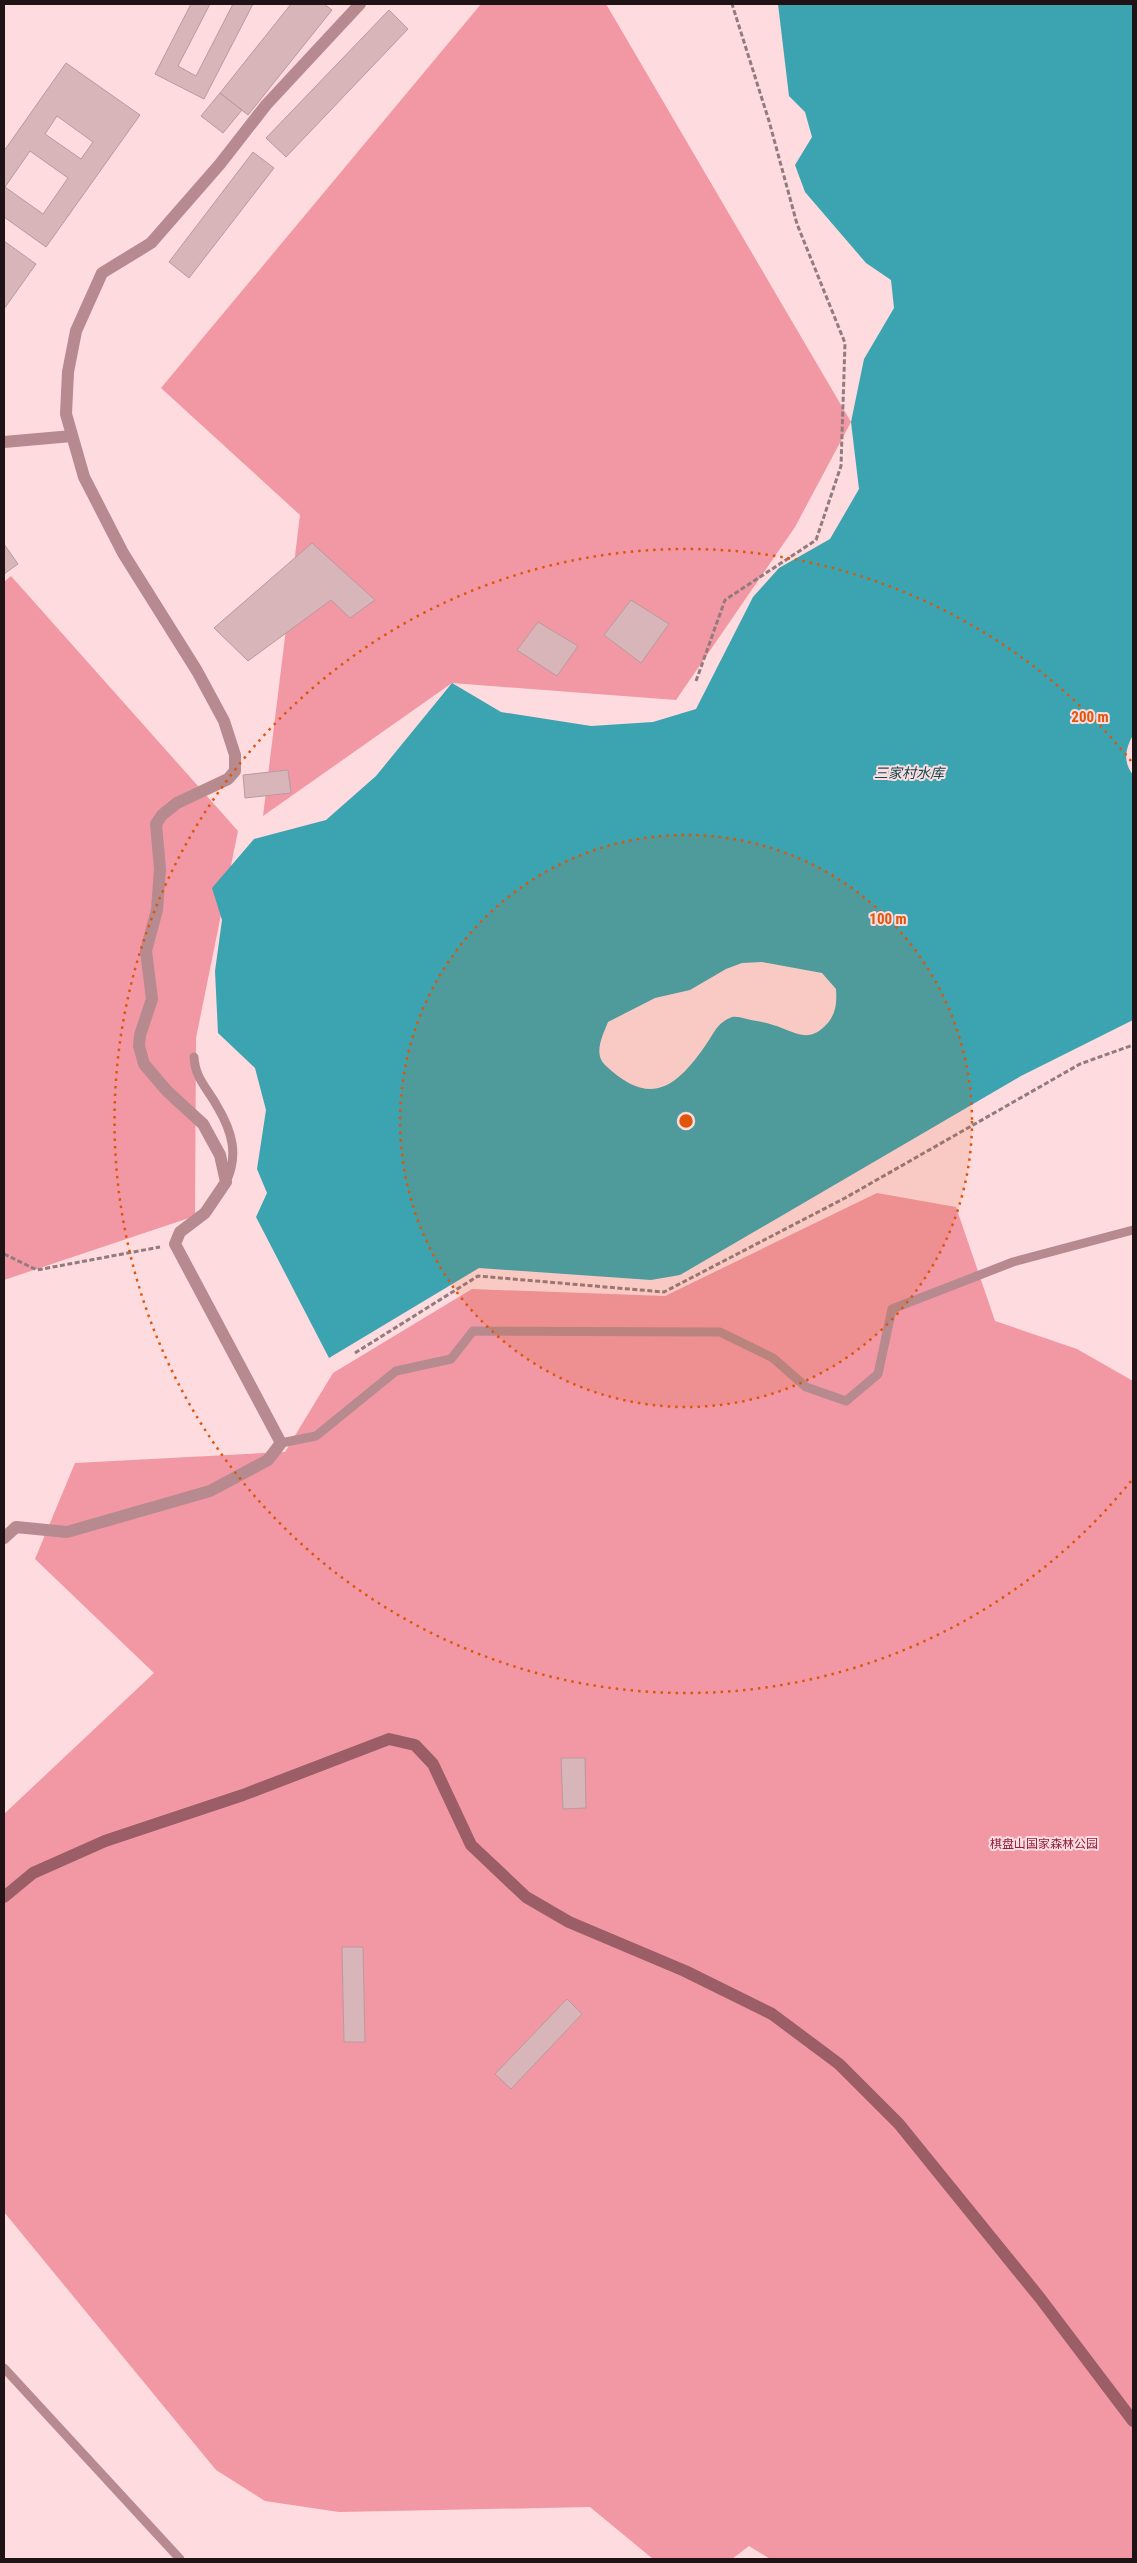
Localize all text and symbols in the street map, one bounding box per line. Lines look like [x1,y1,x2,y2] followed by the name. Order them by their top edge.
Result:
[1071,708,1109,726] text: 200 m
[874,765,946,781] water label: 三家村水库
[869,910,907,928] text: 100 m
[677,1112,695,1130] centre of rings
[990,1837,1098,1851] park label: 棋盘山国家森林公园

